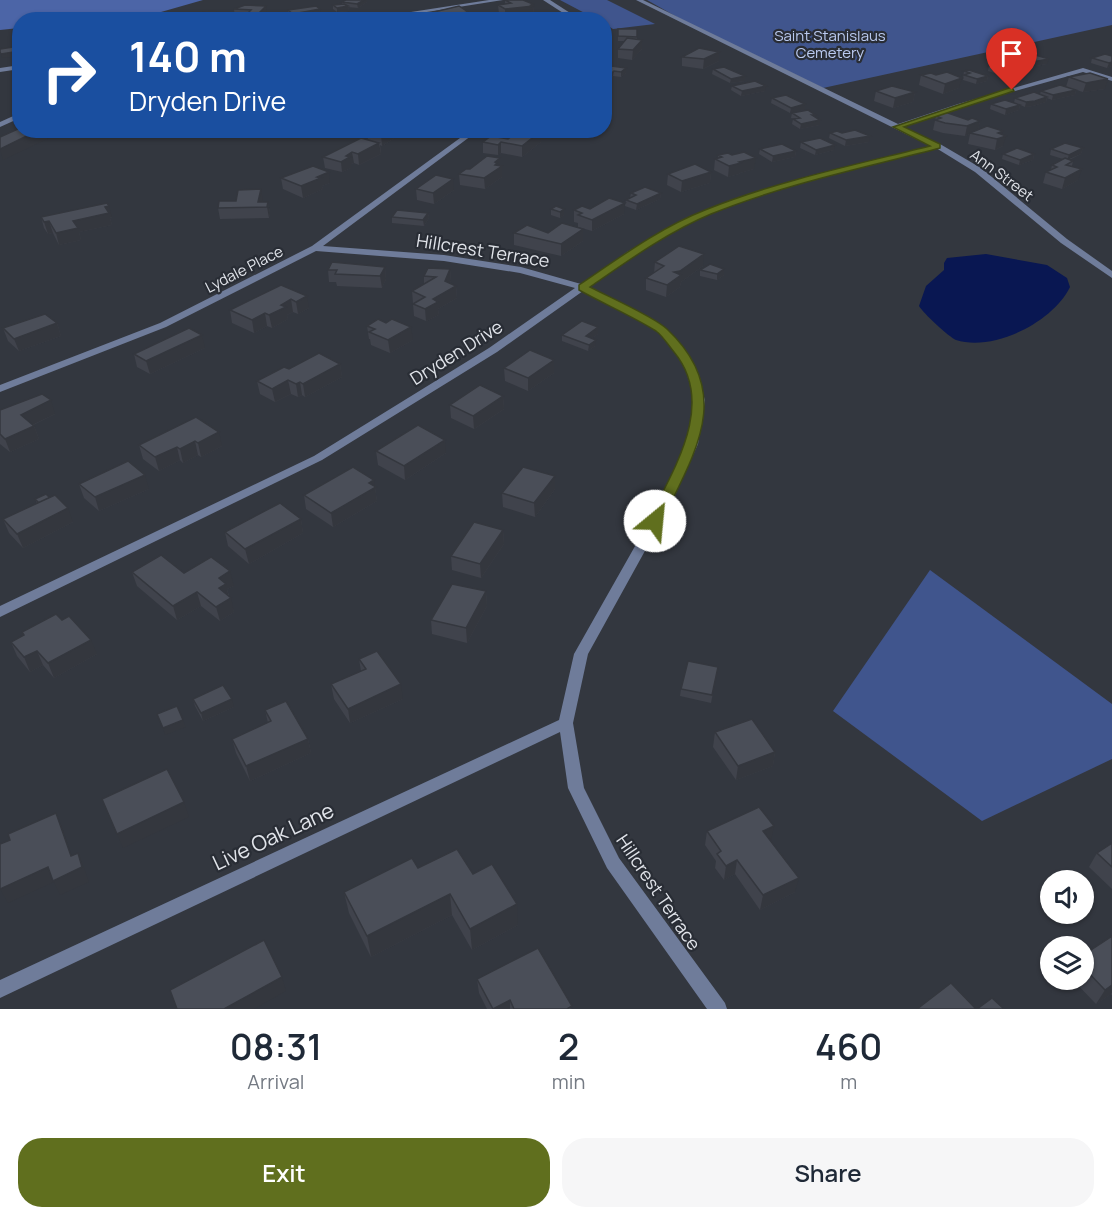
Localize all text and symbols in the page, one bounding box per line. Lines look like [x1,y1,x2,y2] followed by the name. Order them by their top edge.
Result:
[774,25,886,63] park label: Saint Stanislaus Cemetery
[129,27,247,85] text: 140 m
[986,28,1037,90] pin
[30,36,108,114] icon: right
[995,37,1028,70] icon: arrive
[129,82,286,119] text: Dryden Drive
[966,144,1038,206] street label: Ann Street
[415,228,551,272] street label: Hillcrest Terrace
[201,240,287,298] street label: Lydale Place
[405,314,507,390] street label: Dryden Drive
[623,489,687,553] position arrow
[208,796,338,876] street label: Live Oak Lane
[611,829,707,955] street label: Hillcrest Terrace
[1040,870,1094,990] map controls
[1040,870,1094,924] button: sound
[1040,936,1094,990] button: layers
[230,1022,322,1071] text: 08:31
[558,1022,579,1071] text: 2
[815,1022,882,1071] text: 460
[247,1068,304,1095] text: Arrival
[552,1068,585,1095] text: min
[840,1068,857,1095] text: m
[18,1138,550,1207] button: Exit
[562,1138,1094,1207] button: Share

